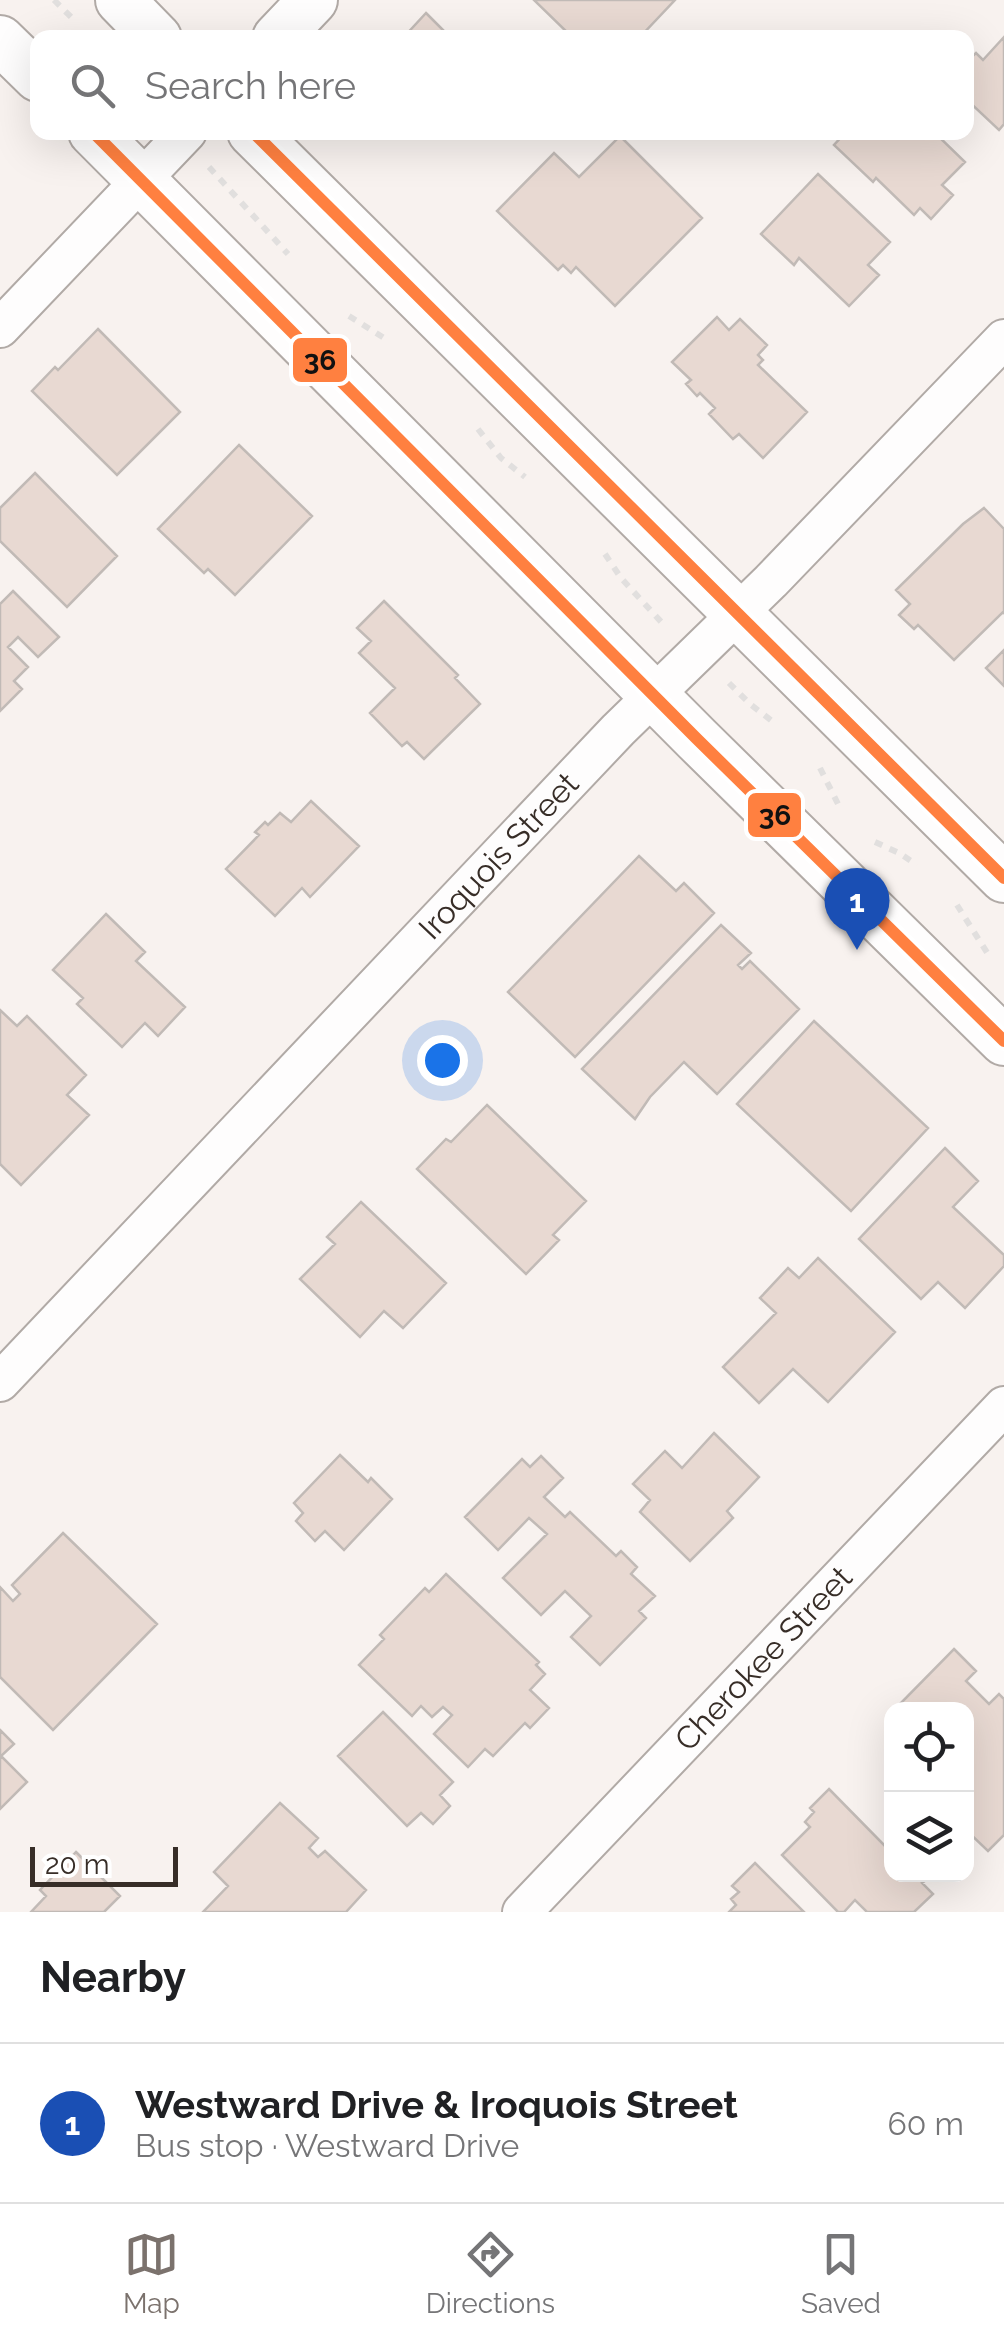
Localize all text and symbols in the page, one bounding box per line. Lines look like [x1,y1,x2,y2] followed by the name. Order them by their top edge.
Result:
[30,30,974,140] search box
[65,58,120,113] icon: search
[145,63,356,108] text: Search here
[291,336,349,384] line badge: 36
[304,344,336,377] text: 36
[411,765,586,946] street label: Iroquois Street
[746,791,803,839] line badge: 36
[759,799,791,832] text: 36
[824,868,890,950] pin: 1
[417,1035,468,1086] your location
[667,1558,859,1758] street label: Cherokee Street
[884,1702,974,1882] map controls
[884,1702,974,1792] button: locate
[884,1792,974,1882] button: layers
[30,1842,178,1886] scale bar
[45,1848,110,1881] text: 20 m
[40,1953,186,2002] text: Nearby
[135,2082,738,2127] text: Westward Drive & Iroquois Street
[65,2105,80,2142] text: 1
[888,2105,964,2142] text: 60 m
[135,2127,519,2164] text: Bus stop · Westward Drive
[123,2227,180,2320] tab: Map
[426,2227,555,2320] tab: Directions
[801,2227,881,2320] tab: Saved

